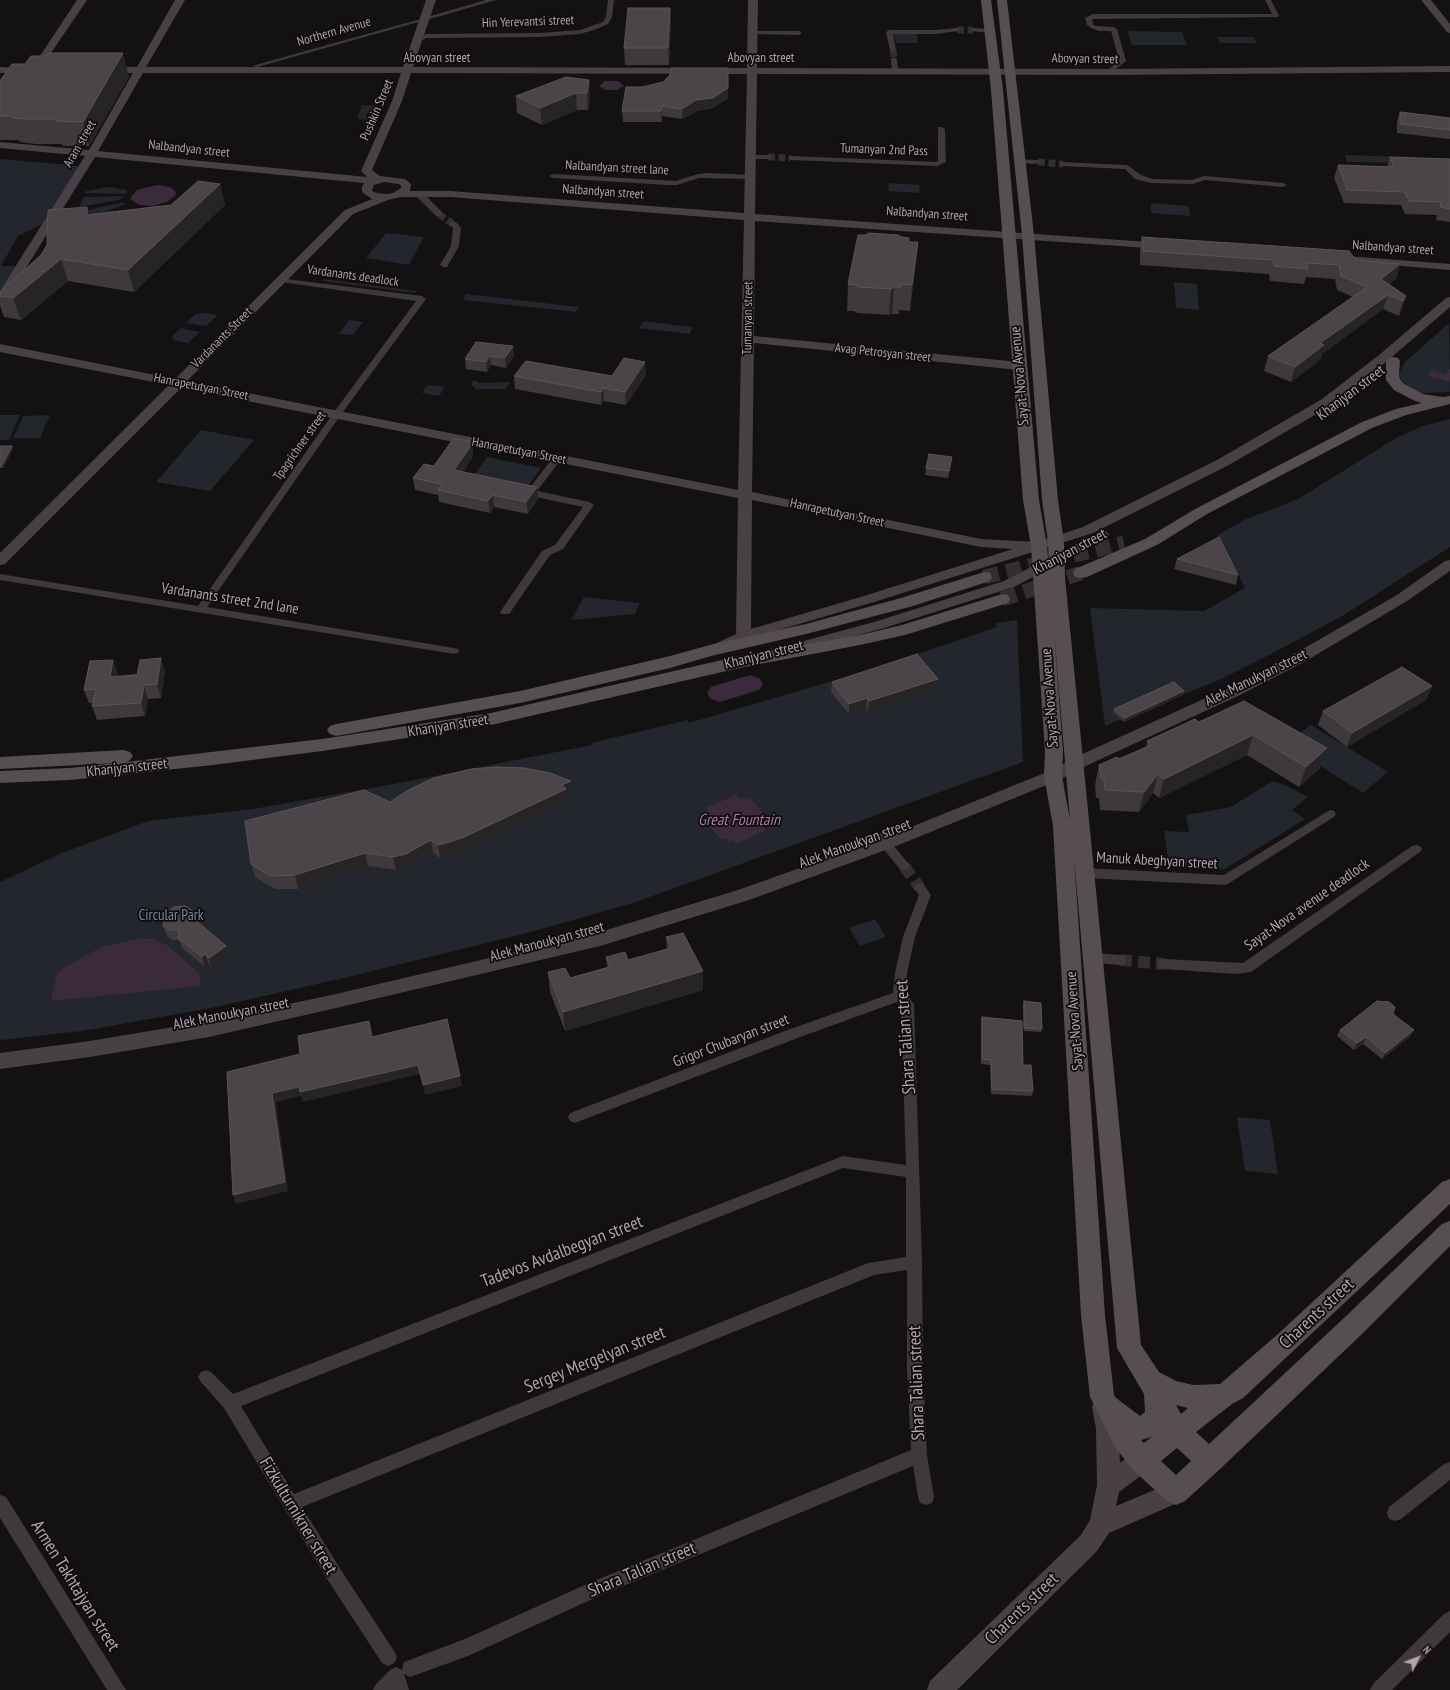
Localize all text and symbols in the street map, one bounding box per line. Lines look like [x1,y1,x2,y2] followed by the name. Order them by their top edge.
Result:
[481,13,575,31] street label: Hin Yerevantsi street
[295,14,373,50] street label: Northern Avenue
[404,50,470,66] street label: Abovyan street
[728,50,794,66] street label: Abovyan street
[1051,51,1119,67] street label: Abovyan street
[357,77,397,143] street label: Pushkin Street
[60,118,100,170] street label: Aram street
[148,137,230,161] street label: Nalbandyan street
[840,141,928,159] street label: Tumanyan 2nd Pass
[565,157,669,179] street label: Nalbandyan street lane
[562,181,644,203] street label: Nalbandyan street
[886,203,968,225] street label: Nalbandyan street
[1352,237,1434,259] street label: Nalbandyan street
[306,262,400,290] street label: Vardanants deadlock
[740,281,756,355] street label: Tumanyan street
[188,304,256,372] street label: Vardanants Street
[1007,326,1033,426] street label: Sayat-Nova Avenue
[834,340,932,366] street label: Avag Petrosyan street
[1313,361,1389,425] street label: Khanjyan street
[152,370,250,404] street label: Hanrapetutyan Street
[270,408,330,484] street label: Tpagrichner street
[470,434,568,468] street label: Hanrapetutyan Street
[789,495,885,531] street label: Hanrapetutyan Street
[1030,525,1110,579] street label: Khanjyan street
[160,579,300,619] street label: Vardanants street 2nd lane
[723,636,805,674] street label: Khanjyan street
[1202,646,1310,710] street label: Alek Manukyan street
[1038,648,1062,748] street label: Sayat-Nova Avenue
[407,711,489,741] street label: Khanjyan street
[86,755,168,781] street label: Khanjyan street
[698,810,780,830] water label: Great Fountain
[797,815,913,873] street label: Alek Manoukyan street
[1096,849,1218,873] street label: Manuk Abeghyan street
[1241,855,1373,955] street label: Sayat-Nova avenue deadlock
[138,907,204,925] park label: Circular Park
[488,918,606,966] street label: Alek Manoukyan street
[1063,971,1087,1071] street label: Sayat-Nova Avenue
[891,979,921,1095] street label: Shara Talian street
[171,994,291,1034] street label: Alek Manoukyan street
[670,1011,792,1071] street label: Grigor Chubaryan street
[478,1211,646,1293] street label: Tadevos Avdalbegyan street
[1275,1274,1359,1354] street label: Charents street
[521,1322,669,1398] street label: Sergey Mergelyan street
[904,1325,930,1441] street label: Shara Talian street
[254,1453,342,1579] street label: Fizkulturnikner street
[26,1517,124,1655] street label: Armen Takhtajyan street
[585,1538,699,1602] street label: Shara Talian street
[981,1569,1063,1649] street label: Charents street
[1398,1638,1438,1678] north arrow
[1420,1643,1434,1657] text: N

